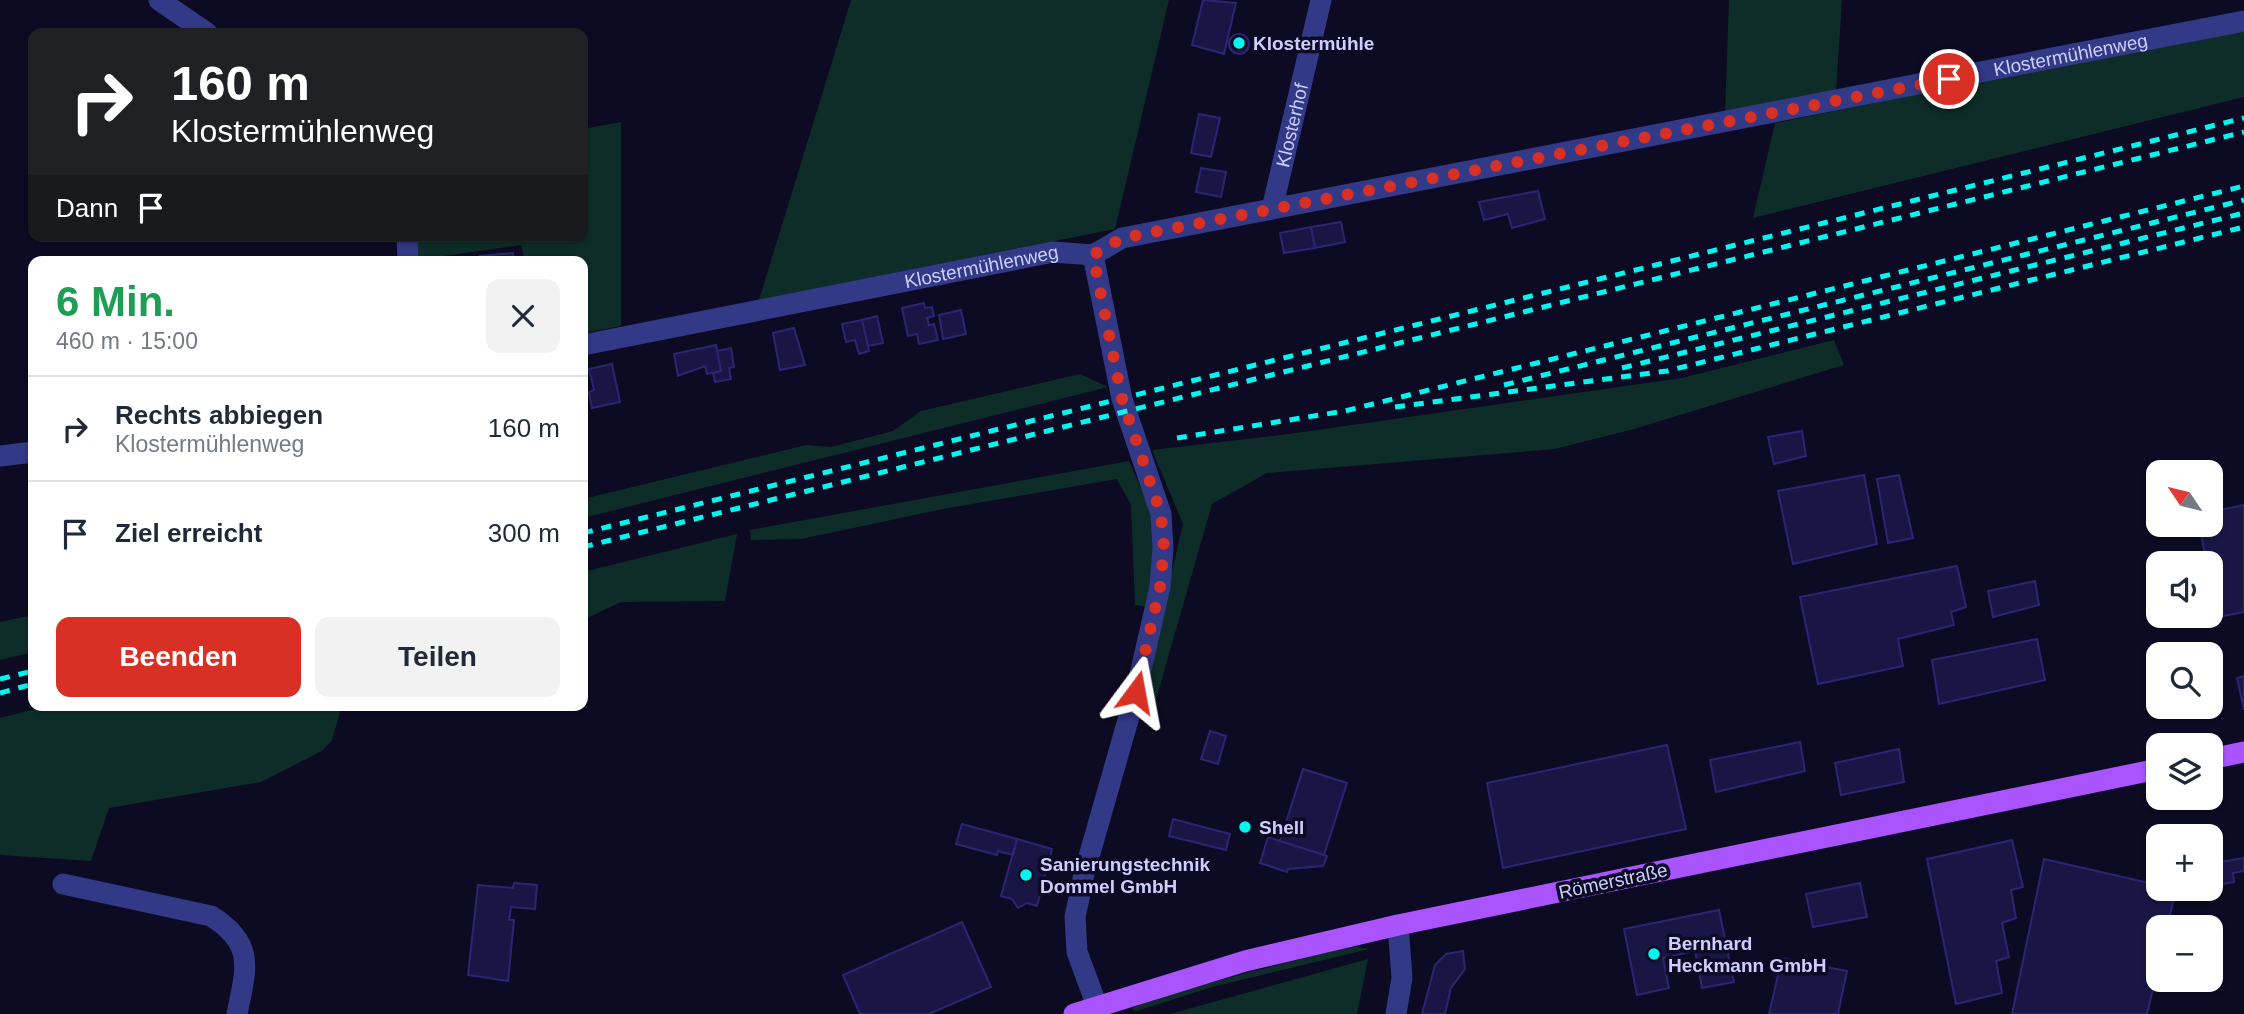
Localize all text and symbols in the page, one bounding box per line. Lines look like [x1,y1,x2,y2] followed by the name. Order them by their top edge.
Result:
[1992,29,2149,80] street label: Klostermühlenweg
[1253,33,1374,54] place label: Klostermühle
[1231,35,1247,51] marker: Klostermühle
[1919,49,1979,109] pin
[56,56,147,147] icon: right
[171,56,310,110] text: 160 m
[1930,60,1968,98] icon: arrive
[1272,80,1312,169] street label: Klosterhof
[171,113,434,149] text: Klostermühlenweg
[132,189,170,227] icon: arrive
[56,193,118,223] text: Dann
[903,241,1060,292] street label: Klostermühlenweg
[56,278,175,325] text: 6 Min.
[486,279,560,353] button: close
[56,328,198,354] text: 460 m · 15:00
[115,400,323,430] text: Rechts abbiegen
[56,410,94,448] icon: right
[488,413,560,443] text: 160 m
[115,431,304,457] text: Klostermühlenweg
[2146,460,2222,537] north arrow
[2146,460,2223,992] map controls
[56,515,94,553] icon: arrive
[115,518,262,548] text: Ziel erreicht
[488,518,560,548] text: 300 m
[2146,551,2223,628] button: sound
[56,617,301,697] button: Beenden
[315,617,560,697] button: Teilen
[2146,642,2223,719] button: search
[1099,655,1173,729] position arrow
[2146,733,2223,810] button: layers
[1259,817,1304,838] place label: Shell
[1237,819,1253,835] marker: Shell
[2146,824,2223,901] button: +
[1040,854,1210,897] place label: Sanierungstechnik Dommel GmbH
[1557,859,1669,903] street label: Römerstraße
[1018,867,1034,883] marker: Sanierungstechnik Dommel GmbH
[2146,915,2223,992] button: −
[1668,933,1826,976] place label: Bernhard Heckmann GmbH
[1646,946,1662,962] marker: Bernhard Heckmann GmbH

